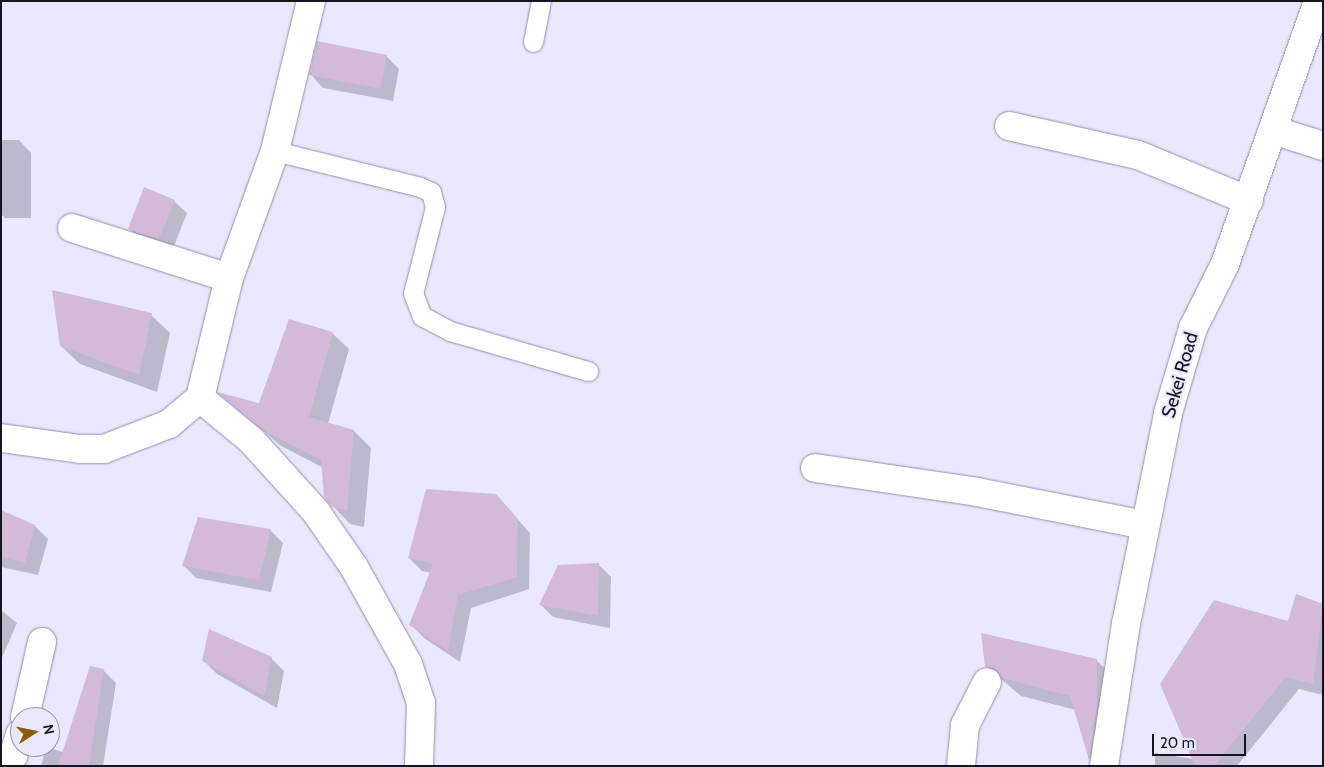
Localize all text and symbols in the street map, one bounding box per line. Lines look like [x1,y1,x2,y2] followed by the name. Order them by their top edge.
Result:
[1157,329,1203,421] street label: Sekei Road
[10,707,60,757] north arrow
[39,723,59,736] text: N
[1154,724,1248,756] scale bar
[1160,734,1195,752] text: 20 m

